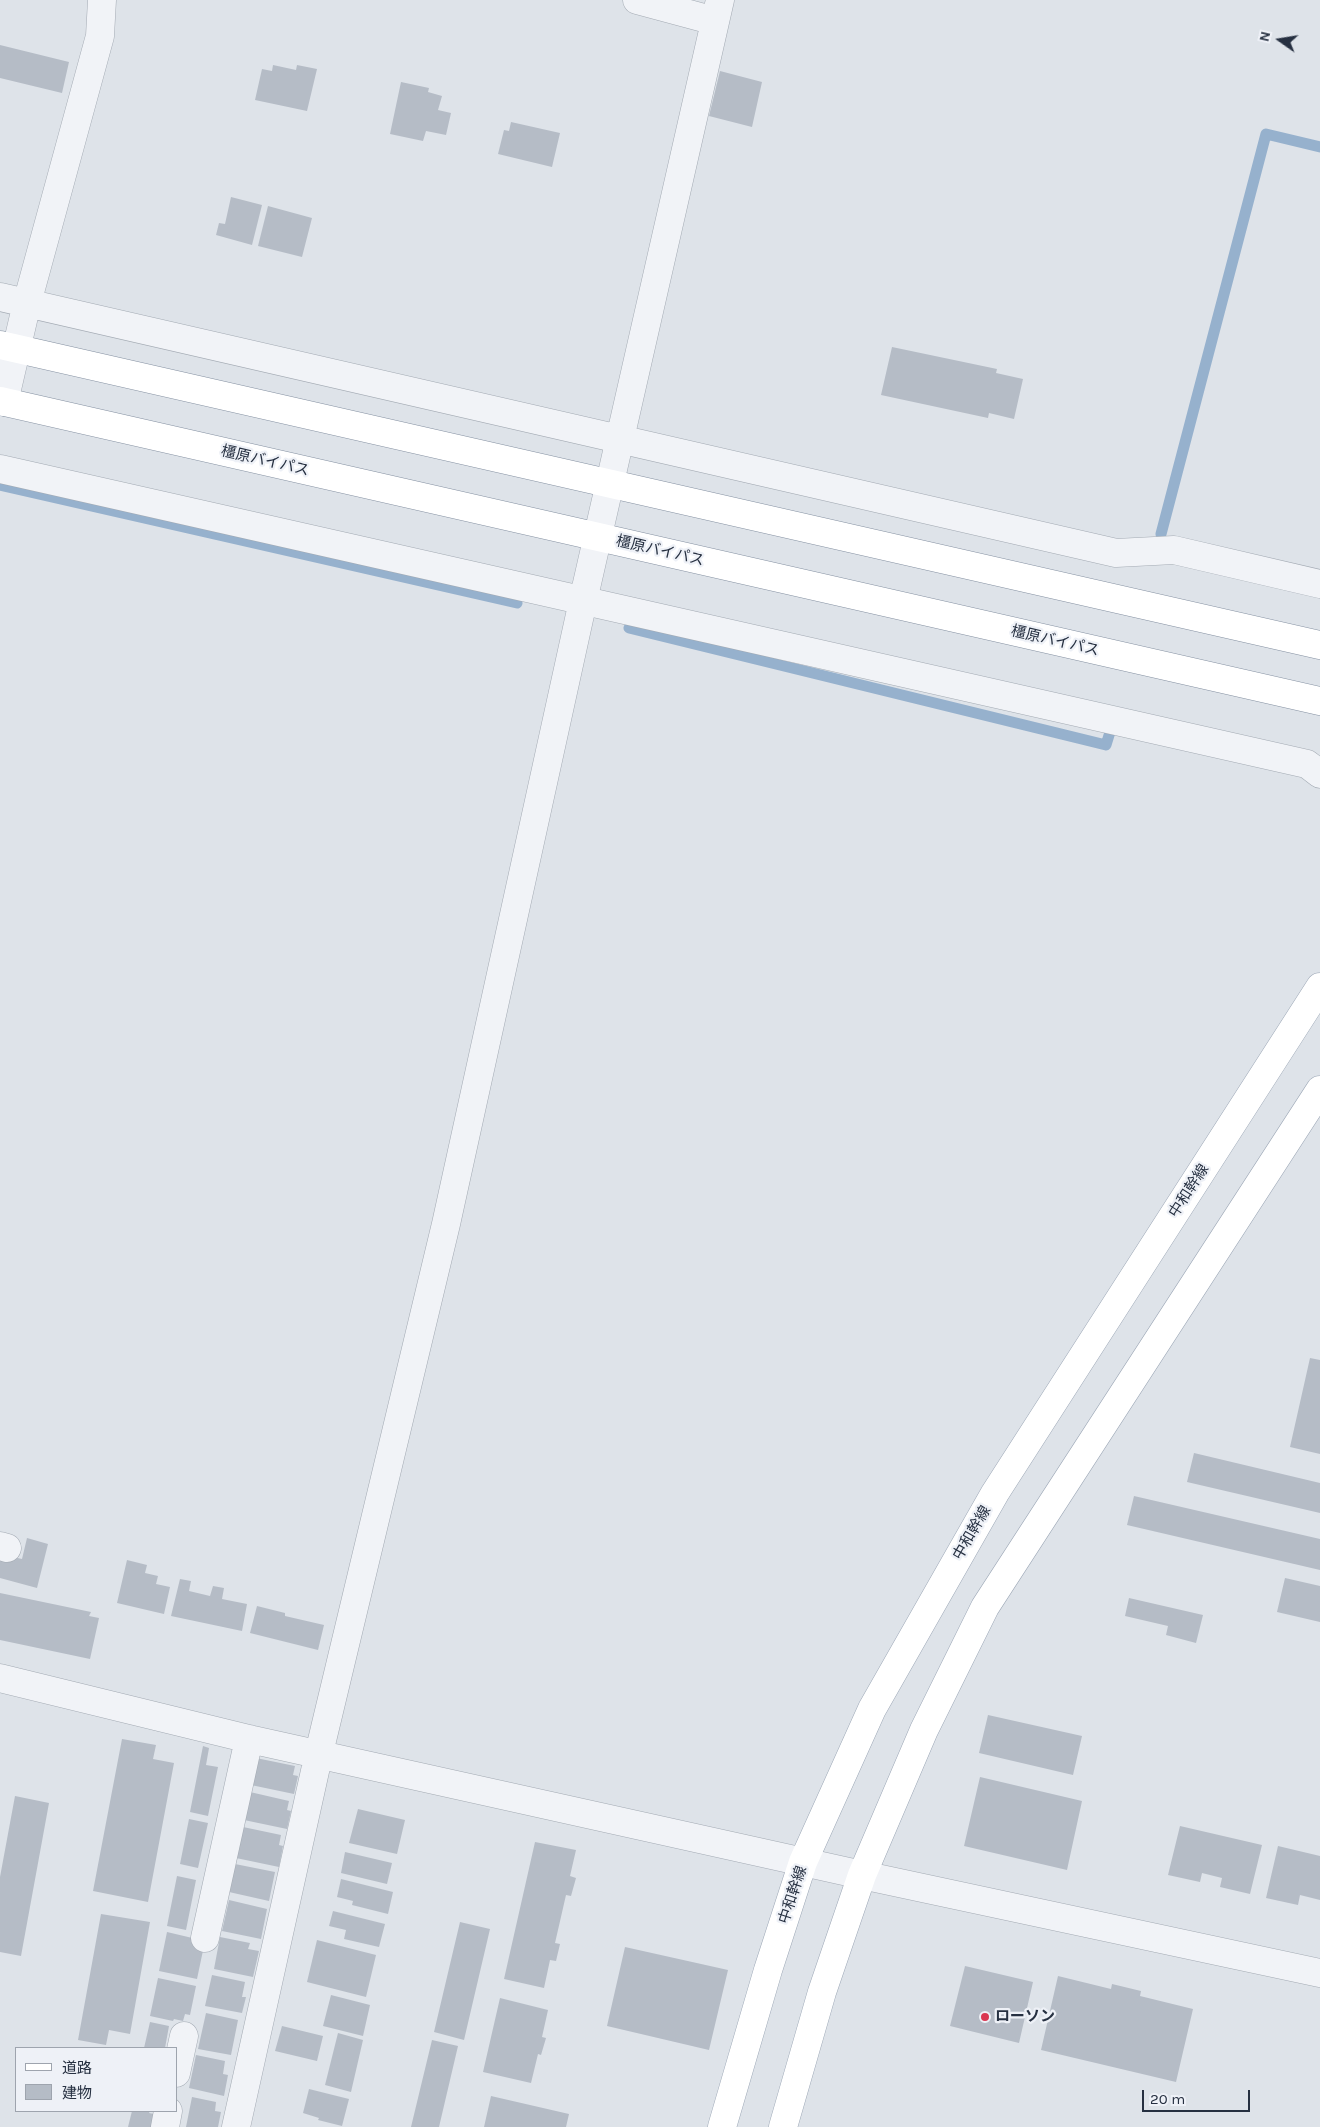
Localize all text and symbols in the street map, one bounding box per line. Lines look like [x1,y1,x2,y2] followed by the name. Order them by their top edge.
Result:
[1255,15,1305,65] north arrow
[1255,30,1274,43] text: N
[219,442,311,480] street label: 橿原バイパス
[614,532,706,570] street label: 橿原バイパス
[1009,622,1101,660] street label: 橿原バイパス
[1165,1161,1213,1221] street label: 中和幹線
[949,1503,995,1563] street label: 中和幹線
[775,1864,811,1926] street label: 中和幹線
[995,2008,1055,2026] place label: ローソン
[979,2011,991,2023] marker: ローソン
[15,2047,178,2112] legend
[62,2059,92,2077] text: 道路
[1145,2080,1252,2112] scale bar
[62,2084,92,2102] text: 建物
[1150,2090,1185,2108] text: 20 m

